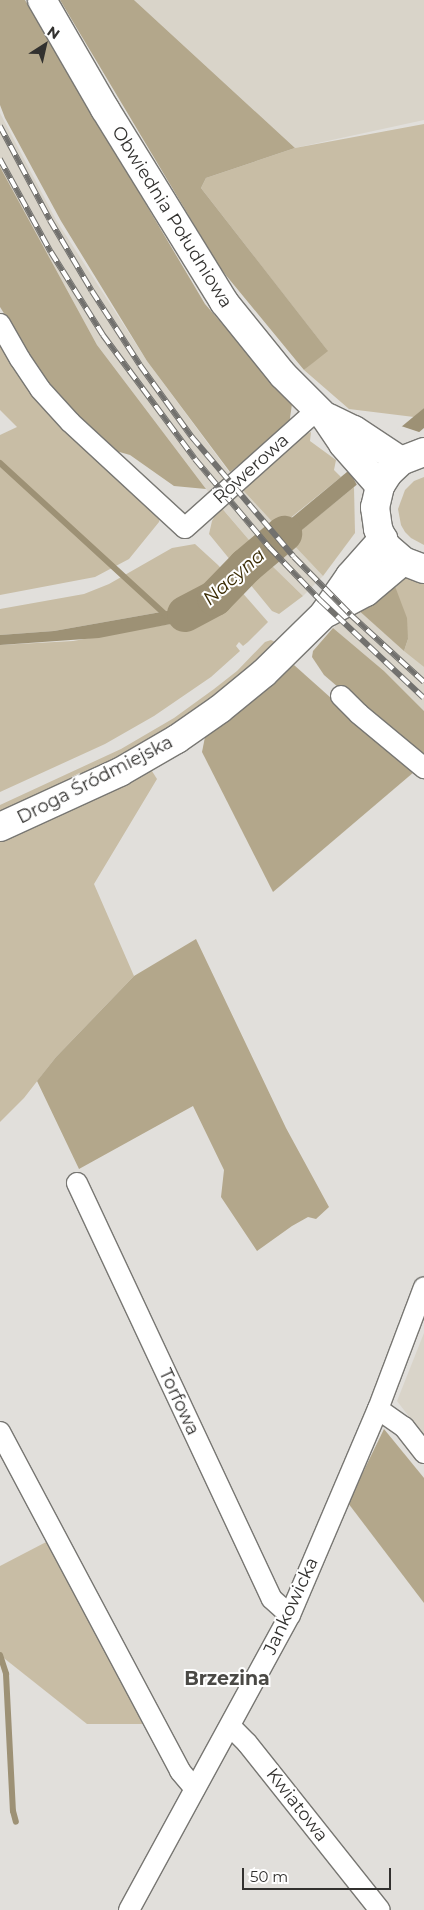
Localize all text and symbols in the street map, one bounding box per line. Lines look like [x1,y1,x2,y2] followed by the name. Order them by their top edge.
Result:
[20,20,70,70] north arrow
[44,22,63,43] text: N
[107,122,237,312] street label: Obwiednia Południowa
[209,429,293,509] street label: Rowerowa
[198,544,270,610] water label: Nacyna
[13,731,177,829] street label: Droga Śródmiejska
[154,1365,204,1439] street label: Torfowa
[259,1554,323,1658] street label: Jankowicka
[184,1668,270,1690] district label: Brzezina
[262,1764,332,1846] street label: Kwiatowa
[244,1858,393,1890] scale bar
[250,1867,288,1886] text: 50 m

